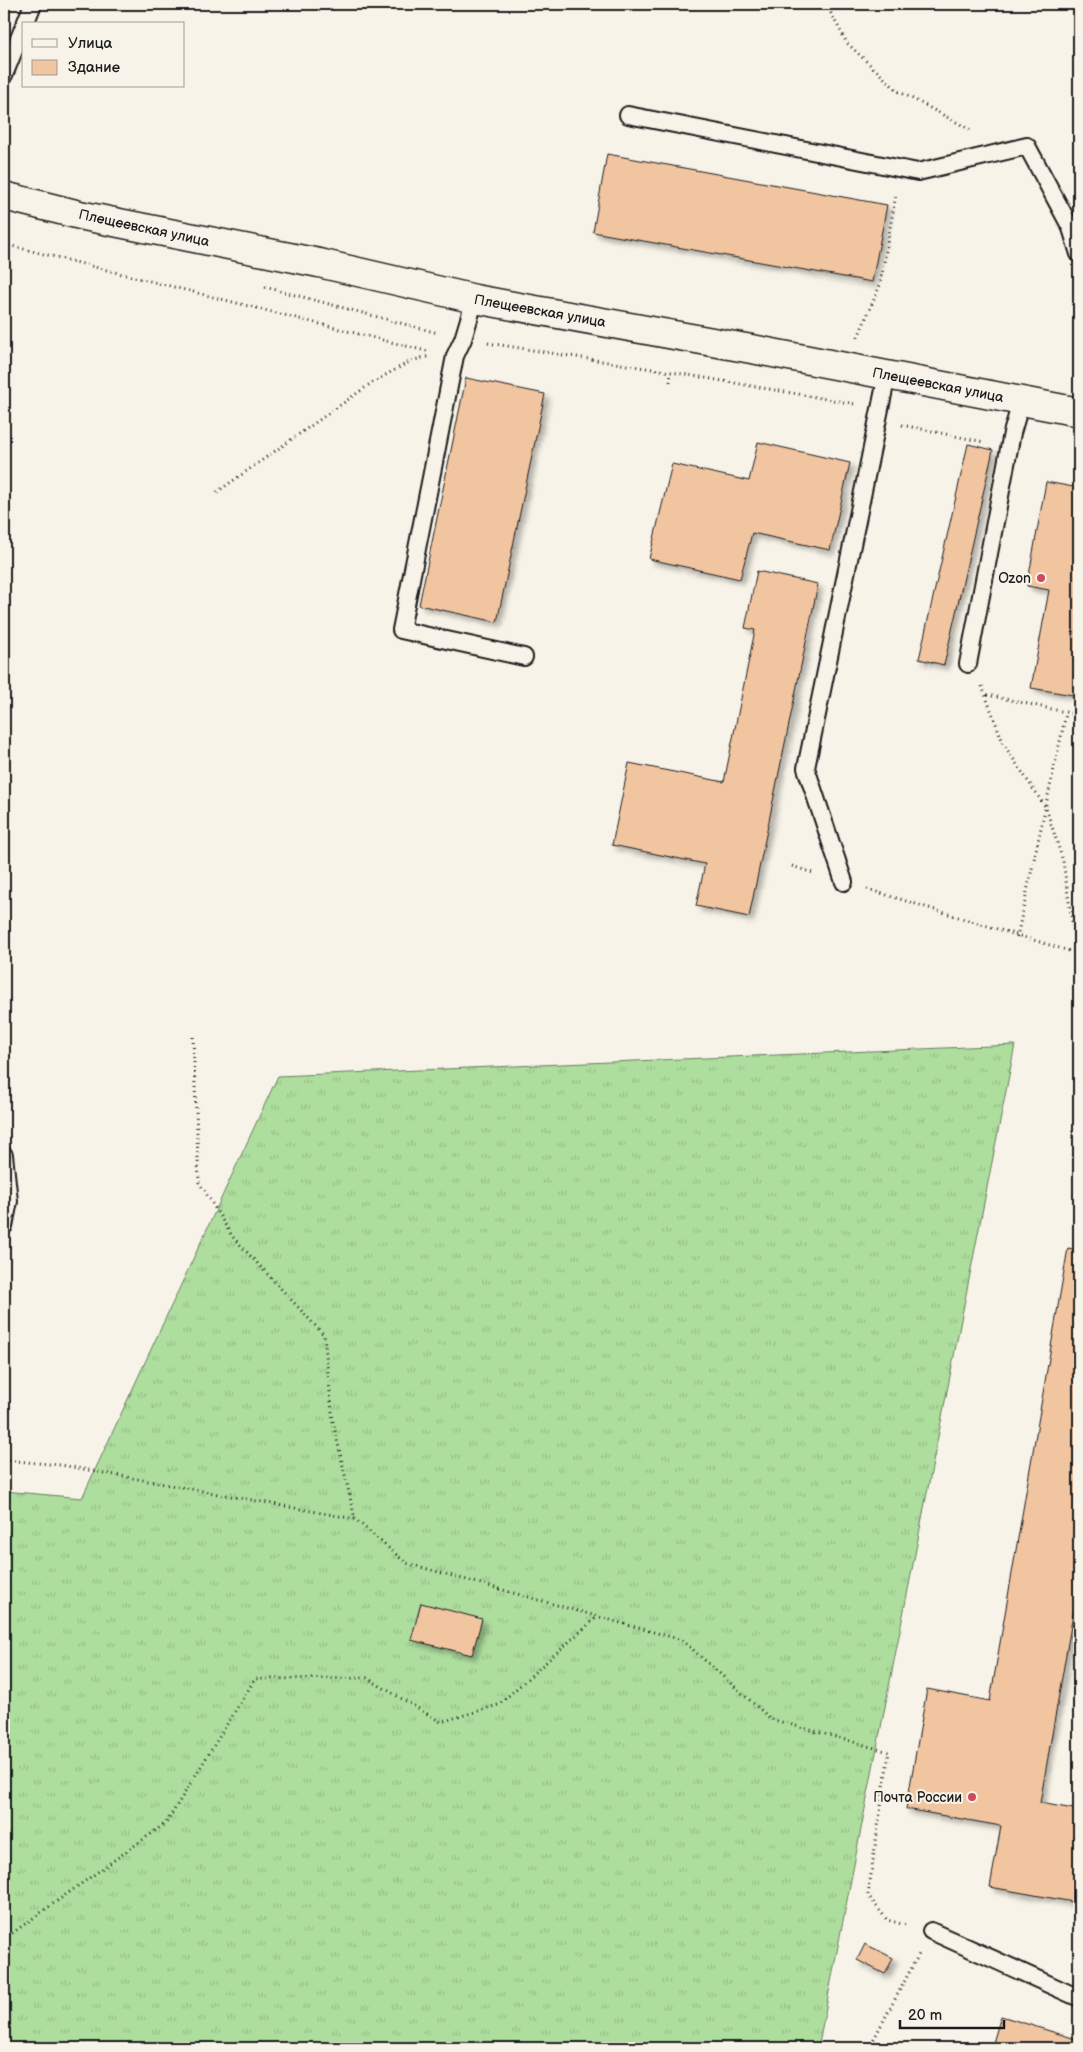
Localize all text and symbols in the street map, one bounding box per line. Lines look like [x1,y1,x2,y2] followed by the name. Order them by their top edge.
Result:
[22,22,185,88] legend
[68,34,113,53] text: Улица
[68,58,120,77] text: Здание
[77,206,212,250] street label: Плещеевская улица
[473,291,608,331] street label: Плещеевская улица
[871,364,1006,406] street label: Плещеевская улица
[998,570,1031,587] place label: Ozon
[1035,572,1047,584] marker: Ozon
[873,1789,962,1806] place label: Почта России
[966,1791,978,1803] marker: Почта России
[900,1997,1004,2029] scale bar
[908,2006,942,2025] text: 20 m

